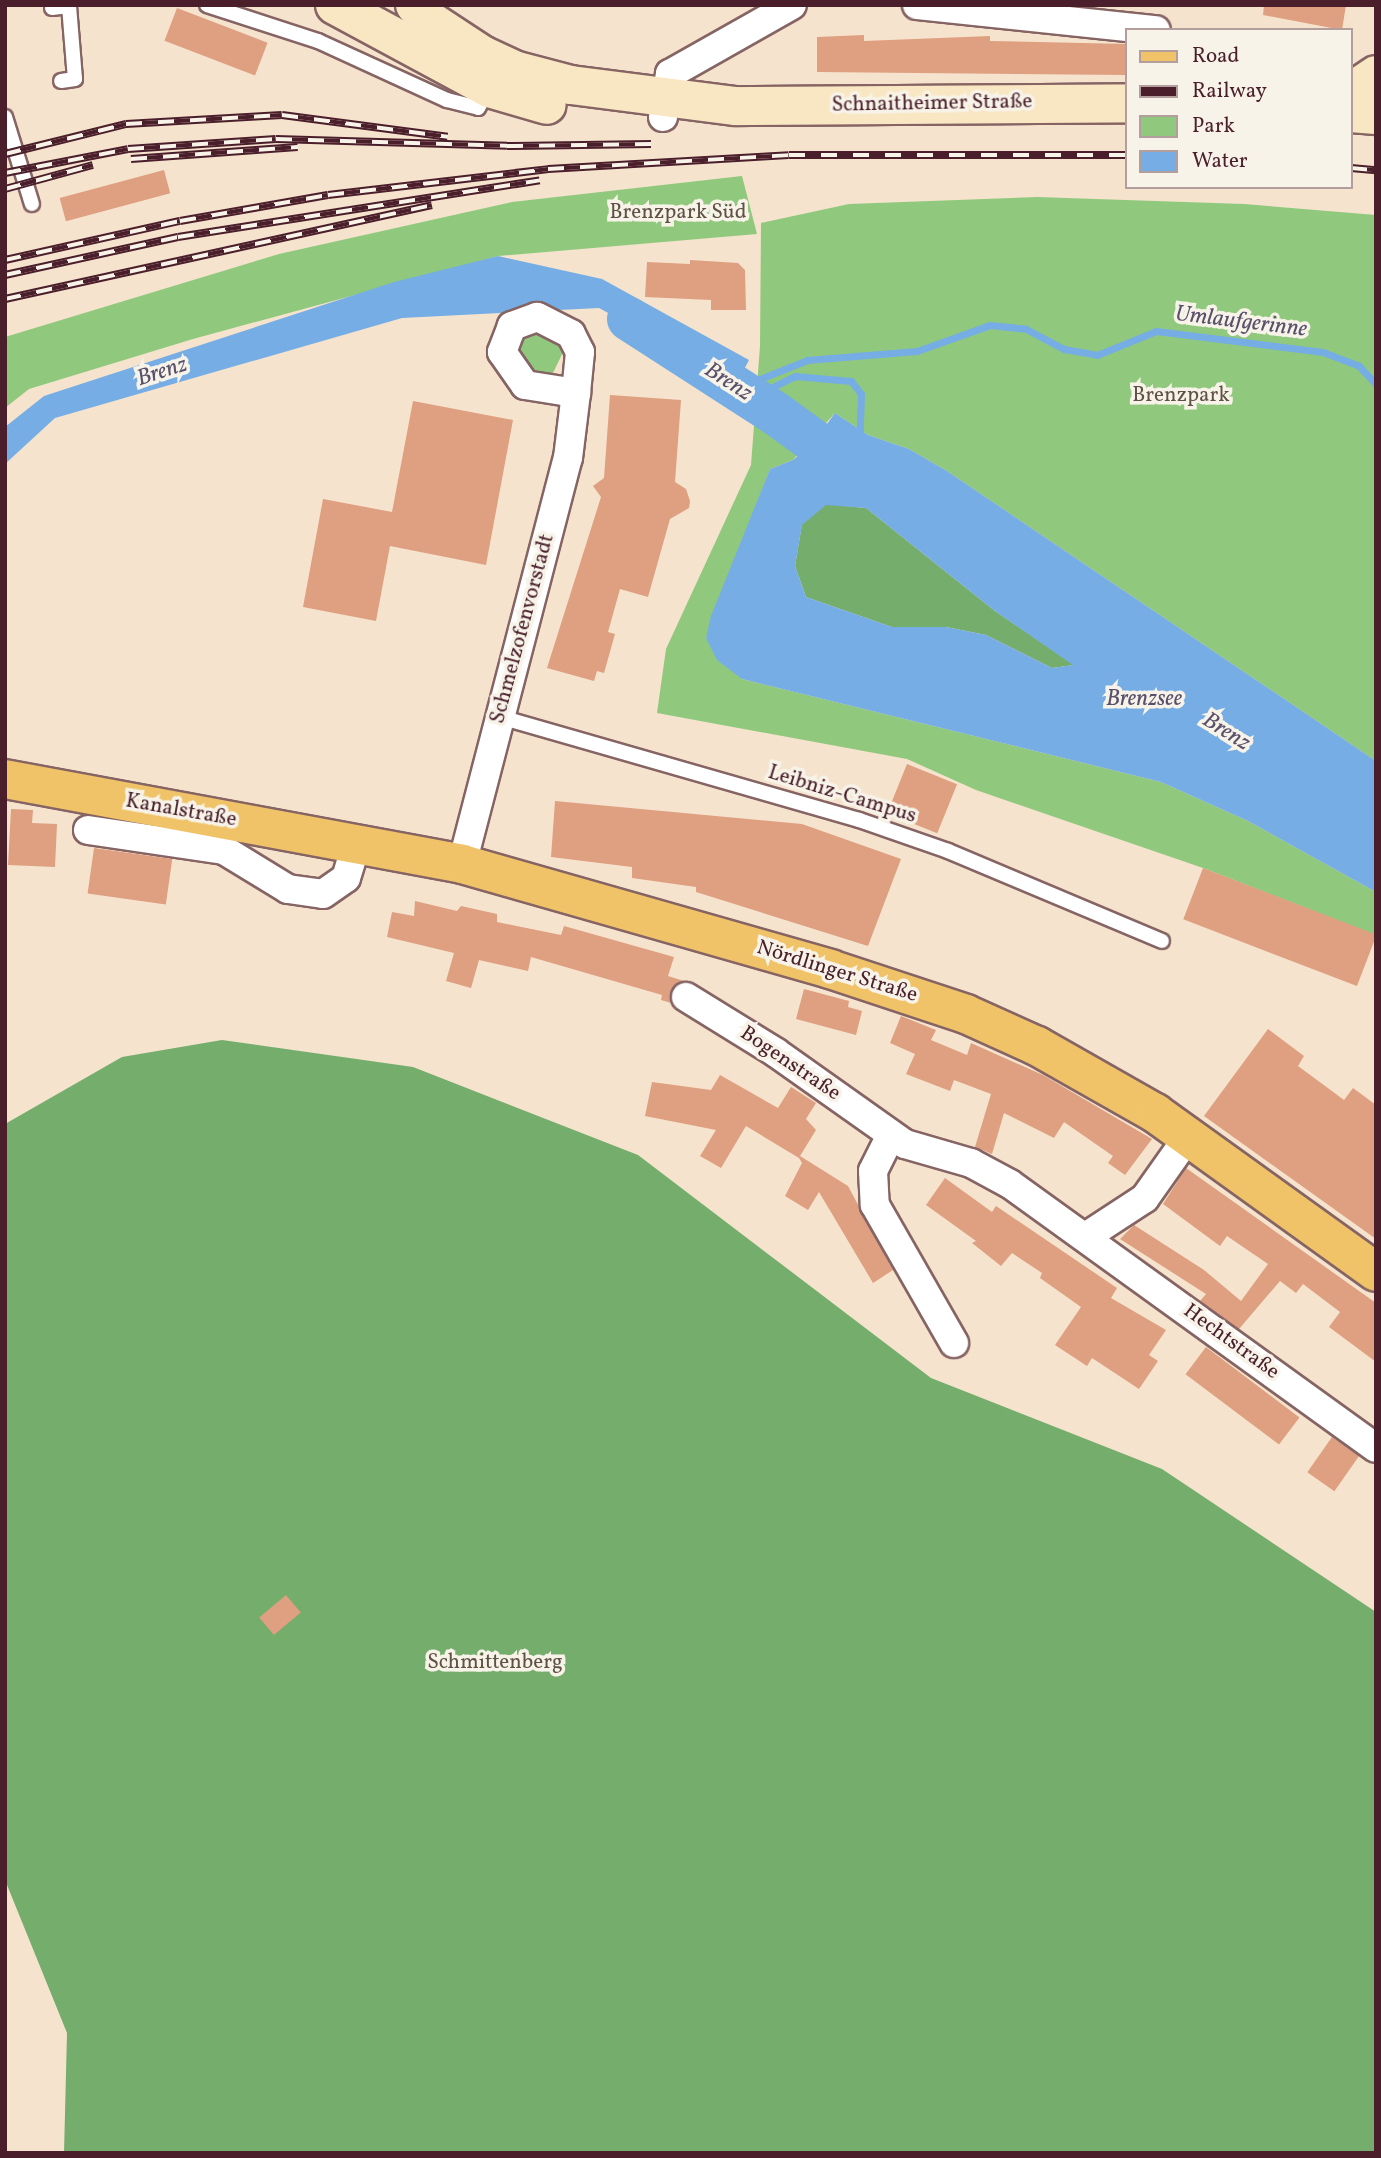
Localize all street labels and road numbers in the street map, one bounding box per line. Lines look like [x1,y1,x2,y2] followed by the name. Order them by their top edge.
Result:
[831,90,1033,118] street label: Schnaitheimer Straße
[486,531,560,727] street label: Schmelzofenvorstadt
[765,760,919,830] street label: Leibniz-Campus
[124,789,238,833] street label: Kanalstraße
[753,936,921,1008] street label: Nördlinger Straße
[735,1021,845,1107] street label: Bogenstraße
[1178,1299,1284,1385] street label: Hechtstraße

